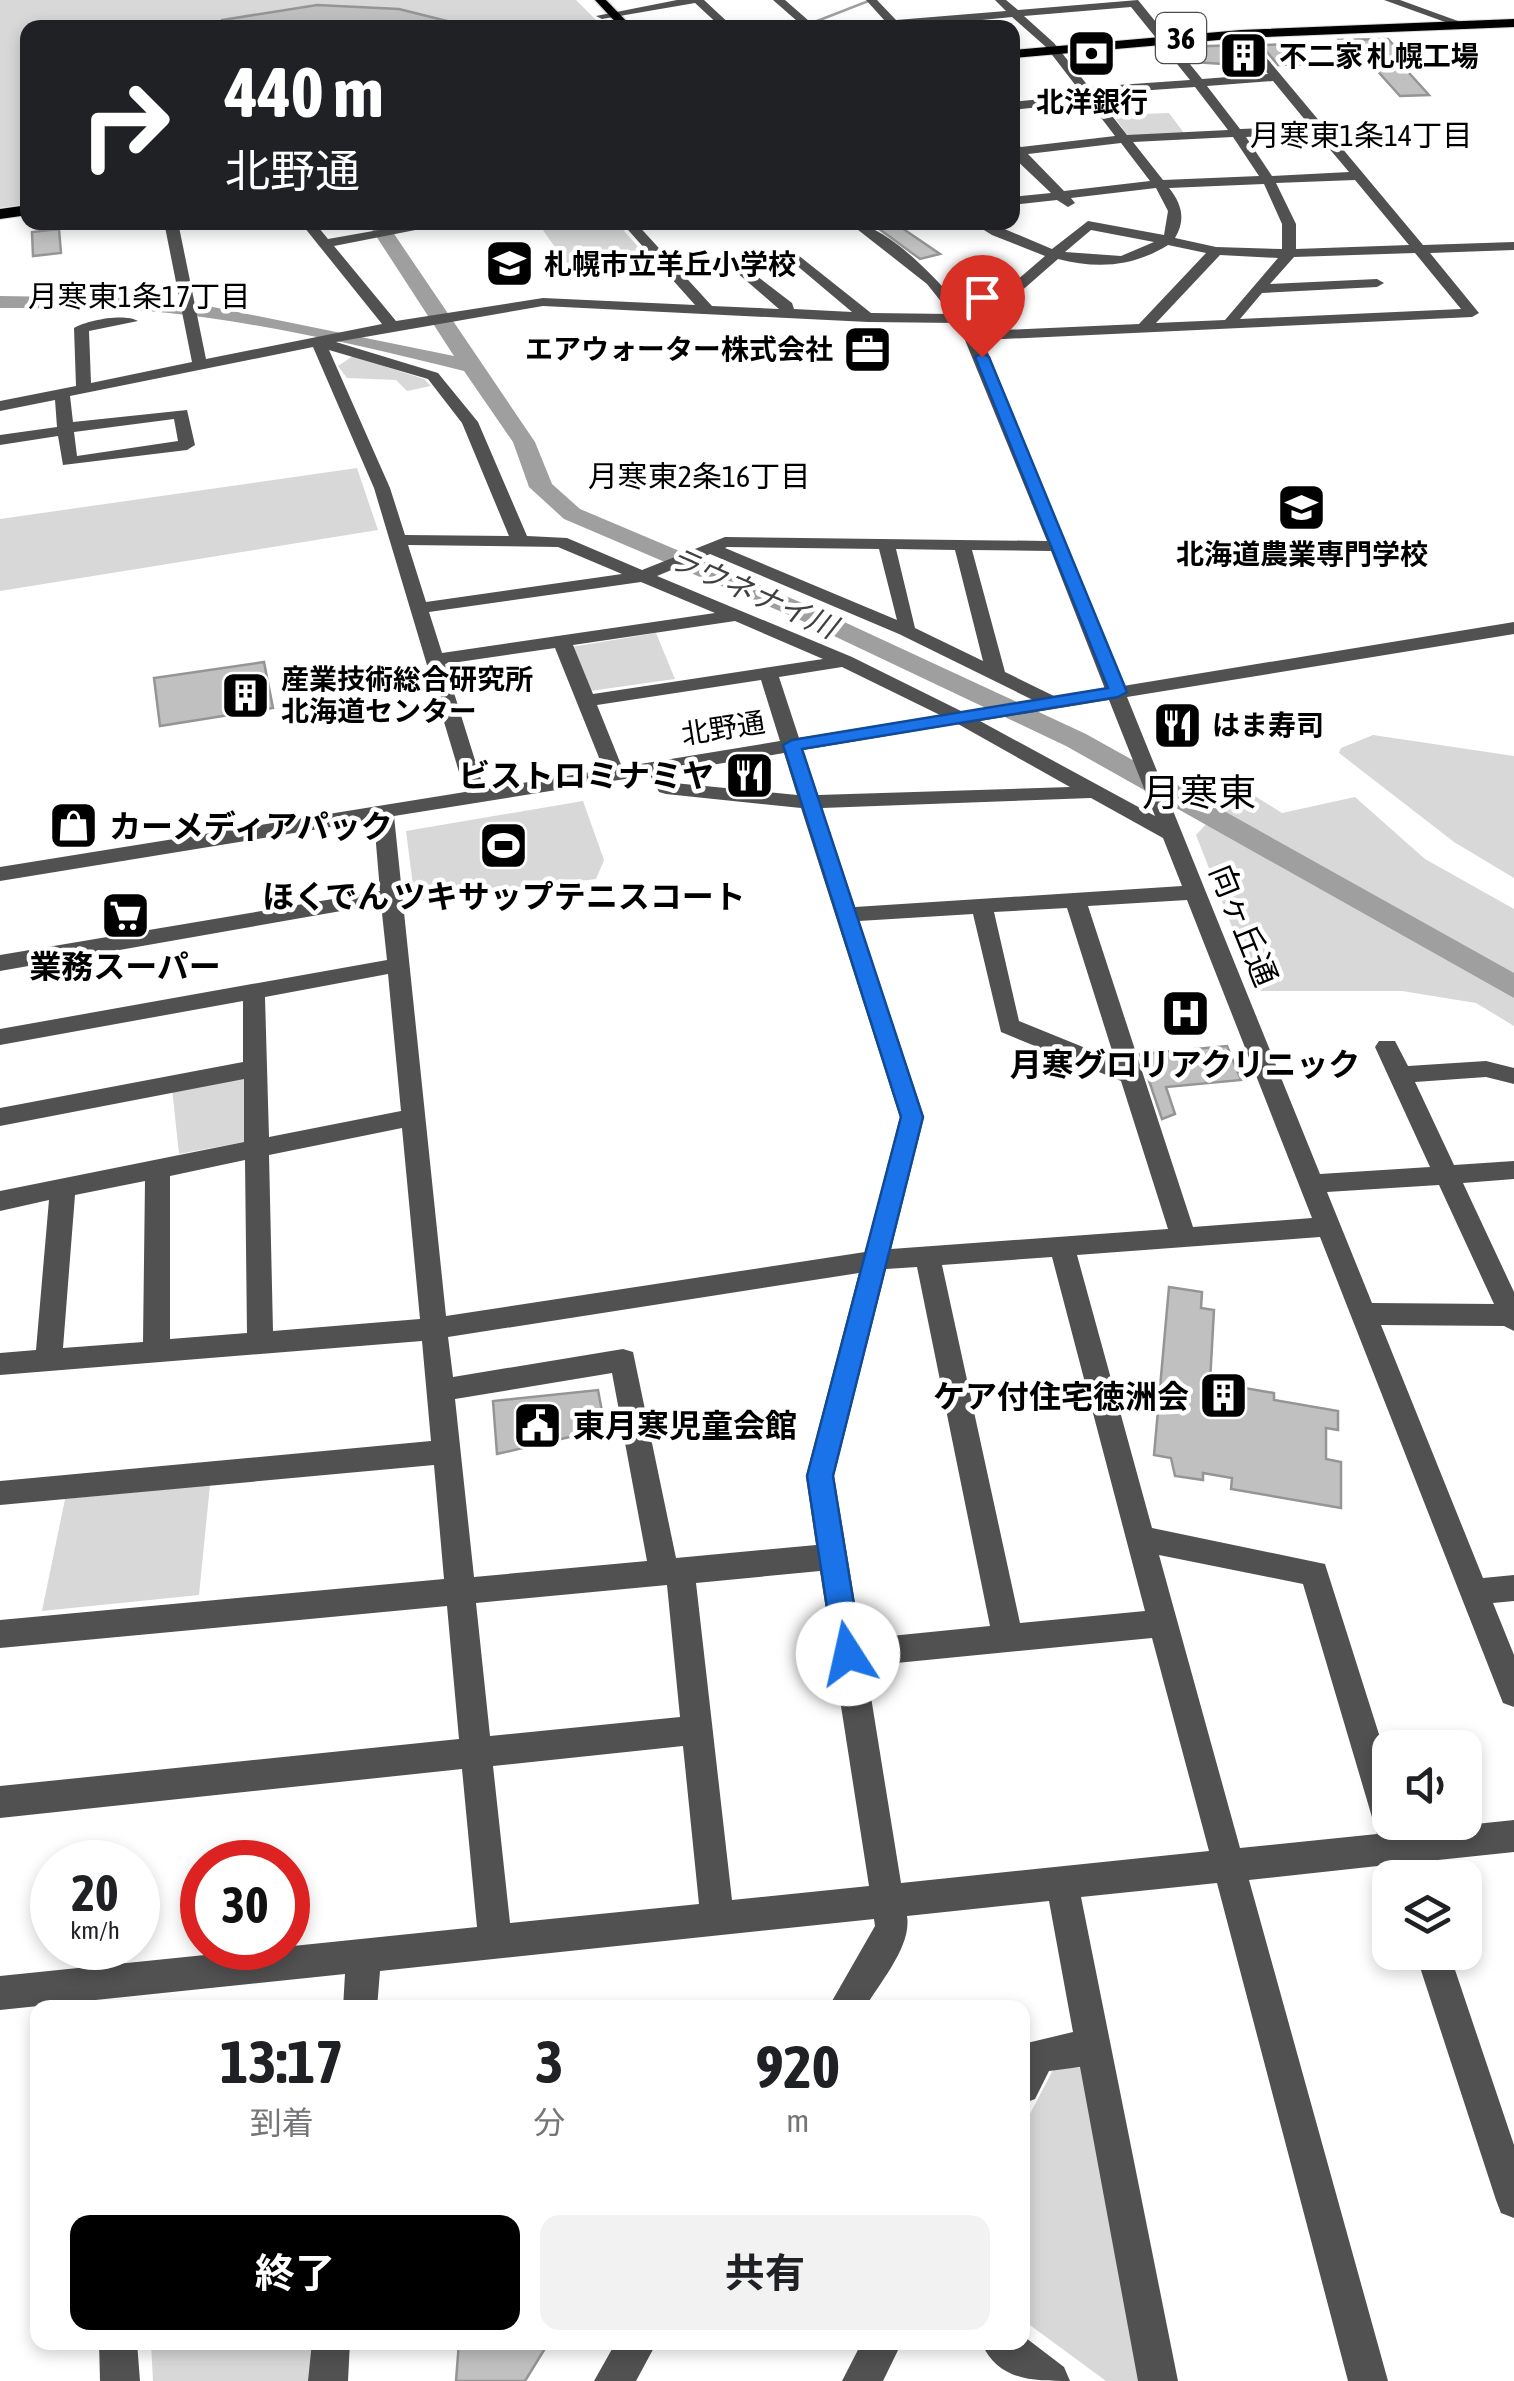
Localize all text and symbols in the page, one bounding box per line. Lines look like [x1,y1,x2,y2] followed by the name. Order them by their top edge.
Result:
[1156,13,1206,63] road number: 36
[1066,28,1118,80] bank icon: 北洋銀行
[1218,30,1270,82] building icon: 不二家 札幌工場
[1279,40,1479,72] place label: 不二家 札幌工場
[225,52,384,132] text: 440 m
[60,60,190,190] icon: right
[1036,86,1148,118] place label: 北洋銀行
[1250,118,1472,152] district label: 月寒東1条14丁目
[225,145,360,197] text: 北野通
[483,238,535,290] school or university icon: 札幌市立羊丘小学校
[544,248,796,280] place label: 札幌市立羊丘小学校
[940,255,1025,358] pin
[955,270,1010,325] icon: arrive
[28,279,250,313] district label: 月寒東1条17丁目
[842,323,894,375] office icon: エアウォーター株式会社
[525,333,833,365] place label: エアウォーター株式会社
[588,459,810,493] district label: 月寒東2条16丁目
[1276,481,1328,533] school or university icon: 北海道農業専門学校
[1176,538,1428,570] place label: 北海道農業専門学校
[664,540,845,645] water label: ラウネナイ川
[281,663,533,727] place label: 産業技術総合研究所 北海道センター
[220,669,272,721] building icon: 産業技術総合研究所 北海道センター
[1151,699,1203,751] restaurant icon: はま寿司
[679,706,767,750] street label: 北野通
[1212,709,1324,741] place label: はま寿司
[723,749,775,801] restaurant icon: ビストロミナミヤ
[458,757,714,794] place label: ビストロミナミヤ
[1142,771,1256,814] district label: 月寒東
[48,800,100,852] shop icon: カーメディアパック
[109,808,393,845] place label: カーメディアパック
[478,820,530,872] sports icon: ほくでん ツキサップテニスコート
[1203,859,1285,991] street label: 向ヶ丘通
[262,878,746,915] place label: ほくでん ツキサップテニスコート
[99,890,151,942] supermarket icon: 業務スーパー
[29,948,221,985] place label: 業務スーパー
[1159,988,1211,1040] hospital icon: 月寒グロリアクリニック
[1010,1046,1360,1083] place label: 月寒グロリアクリニック
[1198,1370,1250,1422] building icon: ケア付住宅徳洲会
[933,1378,1189,1415] place label: ケア付住宅徳洲会
[512,1399,564,1451] public building icon: 東月寒児童会館
[573,1407,797,1444] place label: 東月寒児童会館
[796,1602,900,1706] position arrow
[1372,1730,1482,1970] map controls
[1372,1730,1482,1840] button: sound
[180,1840,310,1970] speed limit sign: 30
[1372,1860,1482,1970] button: layers
[71,1864,118,1922] text: 20
[70,1916,120,1944] text: km/h
[220,2027,343,2096] text: 13:17
[535,2027,564,2096] text: 3
[755,2032,840,2101] text: 920
[786,2102,809,2139] text: m
[250,2104,314,2141] text: 到着
[533,2104,565,2141] text: 分
[70,2215,520,2330] button: 終了
[540,2215,990,2330] button: 共有

